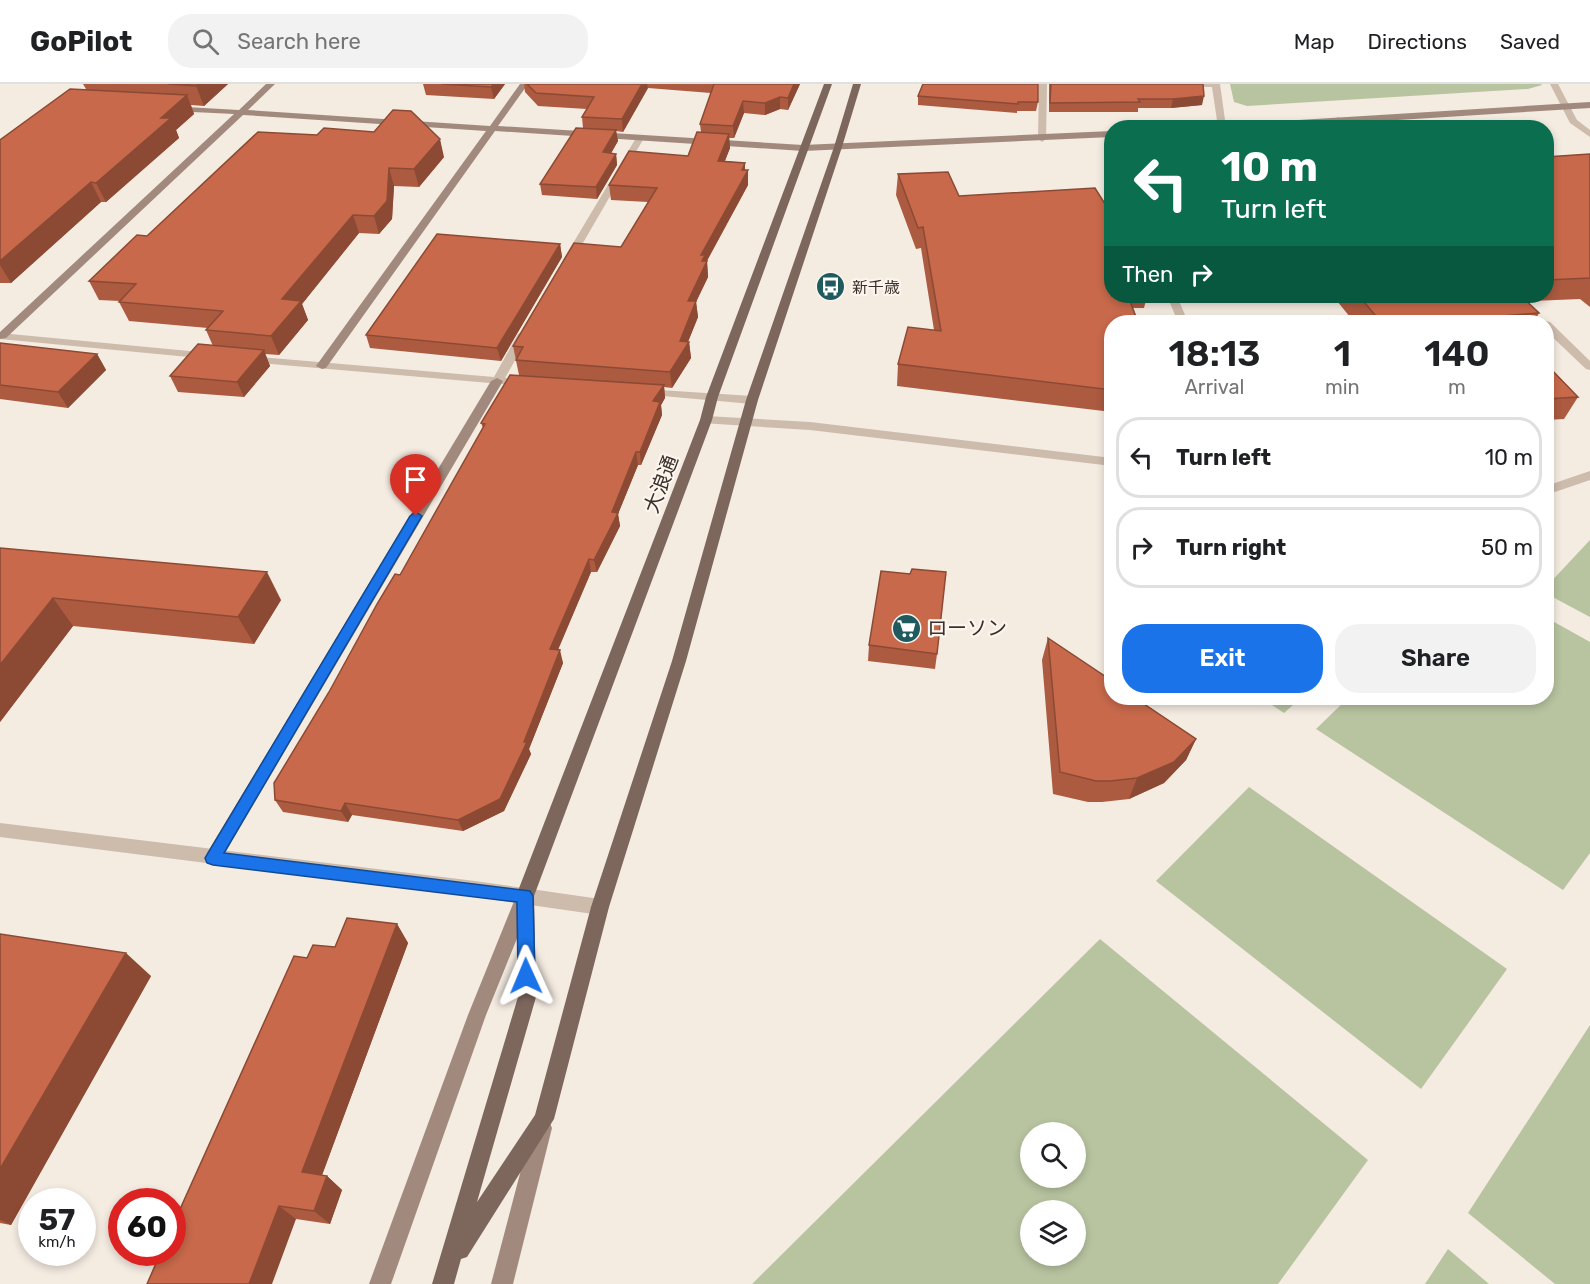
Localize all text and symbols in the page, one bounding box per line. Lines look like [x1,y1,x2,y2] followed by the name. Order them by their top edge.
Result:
[168,14,588,68] search box
[30,25,132,58] text: GoPilot
[189,25,222,58] icon: search
[237,28,361,55] text: Search here
[1294,29,1335,54] text: Map
[1368,29,1467,54] text: Directions
[1500,29,1560,54] text: Saved
[1221,142,1318,192] text: 10 m
[1122,144,1200,222] icon: left
[1221,193,1326,225] text: Turn left
[1185,258,1218,291] icon: right
[1122,261,1173,288] text: Then
[815,271,847,303] bus stop icon: 新千歳
[852,278,900,297] place label: 新千歳
[1169,332,1260,375] text: 18:13
[1334,332,1351,375] text: 1
[1424,332,1489,375] text: 140
[1184,375,1244,399] text: Arrival
[1325,375,1360,399] text: min
[1448,375,1466,399] text: m
[1125,441,1158,474] icon: left
[1176,444,1271,471] text: Turn left
[1485,444,1533,471] text: 10 m
[639,452,683,516] street label: 大浪通
[390,454,441,516] pin
[399,463,432,496] icon: arrive
[1125,531,1158,564] icon: right
[1176,534,1286,561] text: Turn right
[1481,534,1533,561] text: 50 m
[890,612,922,644] supermarket icon: ローソン
[927,616,1007,640] place label: ローソン
[1122,624,1323,693] button: Exit
[1335,624,1536,693] button: Share
[494,944,558,1008] position arrow
[1020,1122,1086,1266] map controls
[1020,1122,1086,1188] button: search
[108,1188,186,1266] speed limit sign: 60
[1020,1200,1086,1266] button: layers
[39,1202,75,1238] text: 57
[38,1233,76,1251] text: km/h

